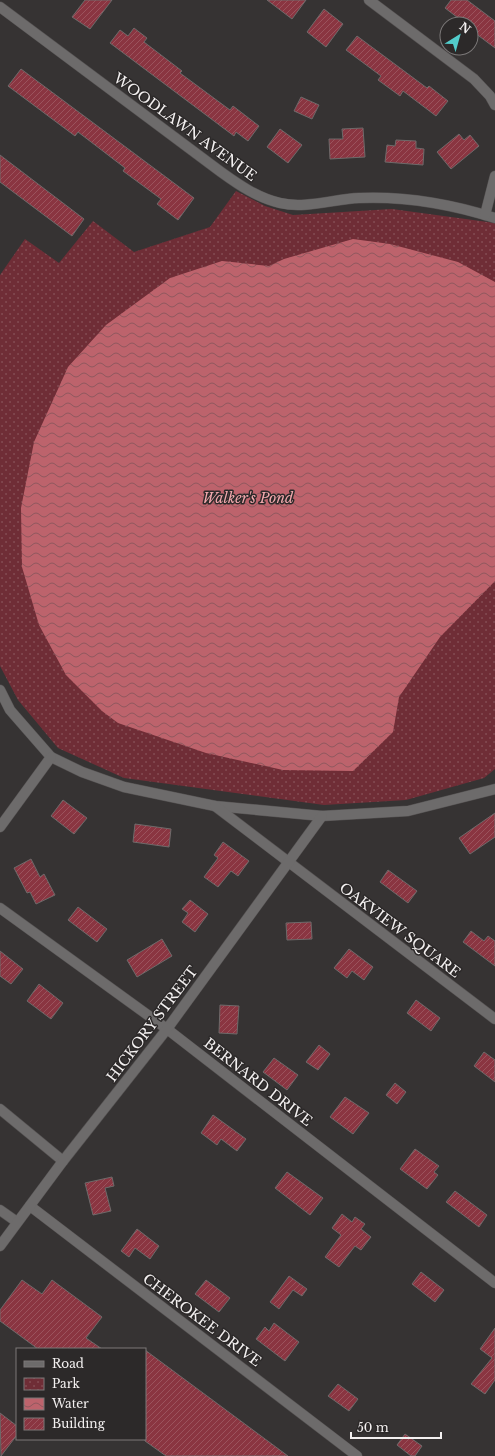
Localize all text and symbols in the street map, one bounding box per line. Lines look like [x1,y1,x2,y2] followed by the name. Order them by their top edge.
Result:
[439,16,479,56] north arrow
[457,19,474,37] text: N
[109,68,260,185] street label: WOODLAWN AVENUE
[203,489,294,507] park label: Walker's Pond
[336,879,464,981] street label: OAKVIEW SQUARE
[103,963,201,1085] street label: HICKORY STREET
[200,1034,316,1130] street label: BERNARD DRIVE
[139,1270,265,1370] street label: CHEROKEE DRIVE
[16,1348,146,1440] legend
[52,1356,84,1371] text: Road
[52,1376,80,1391] text: Park
[51,1396,89,1411] text: Water
[351,1414,441,1440] scale bar
[52,1416,106,1431] text: Building
[357,1420,389,1435] text: 50 m

